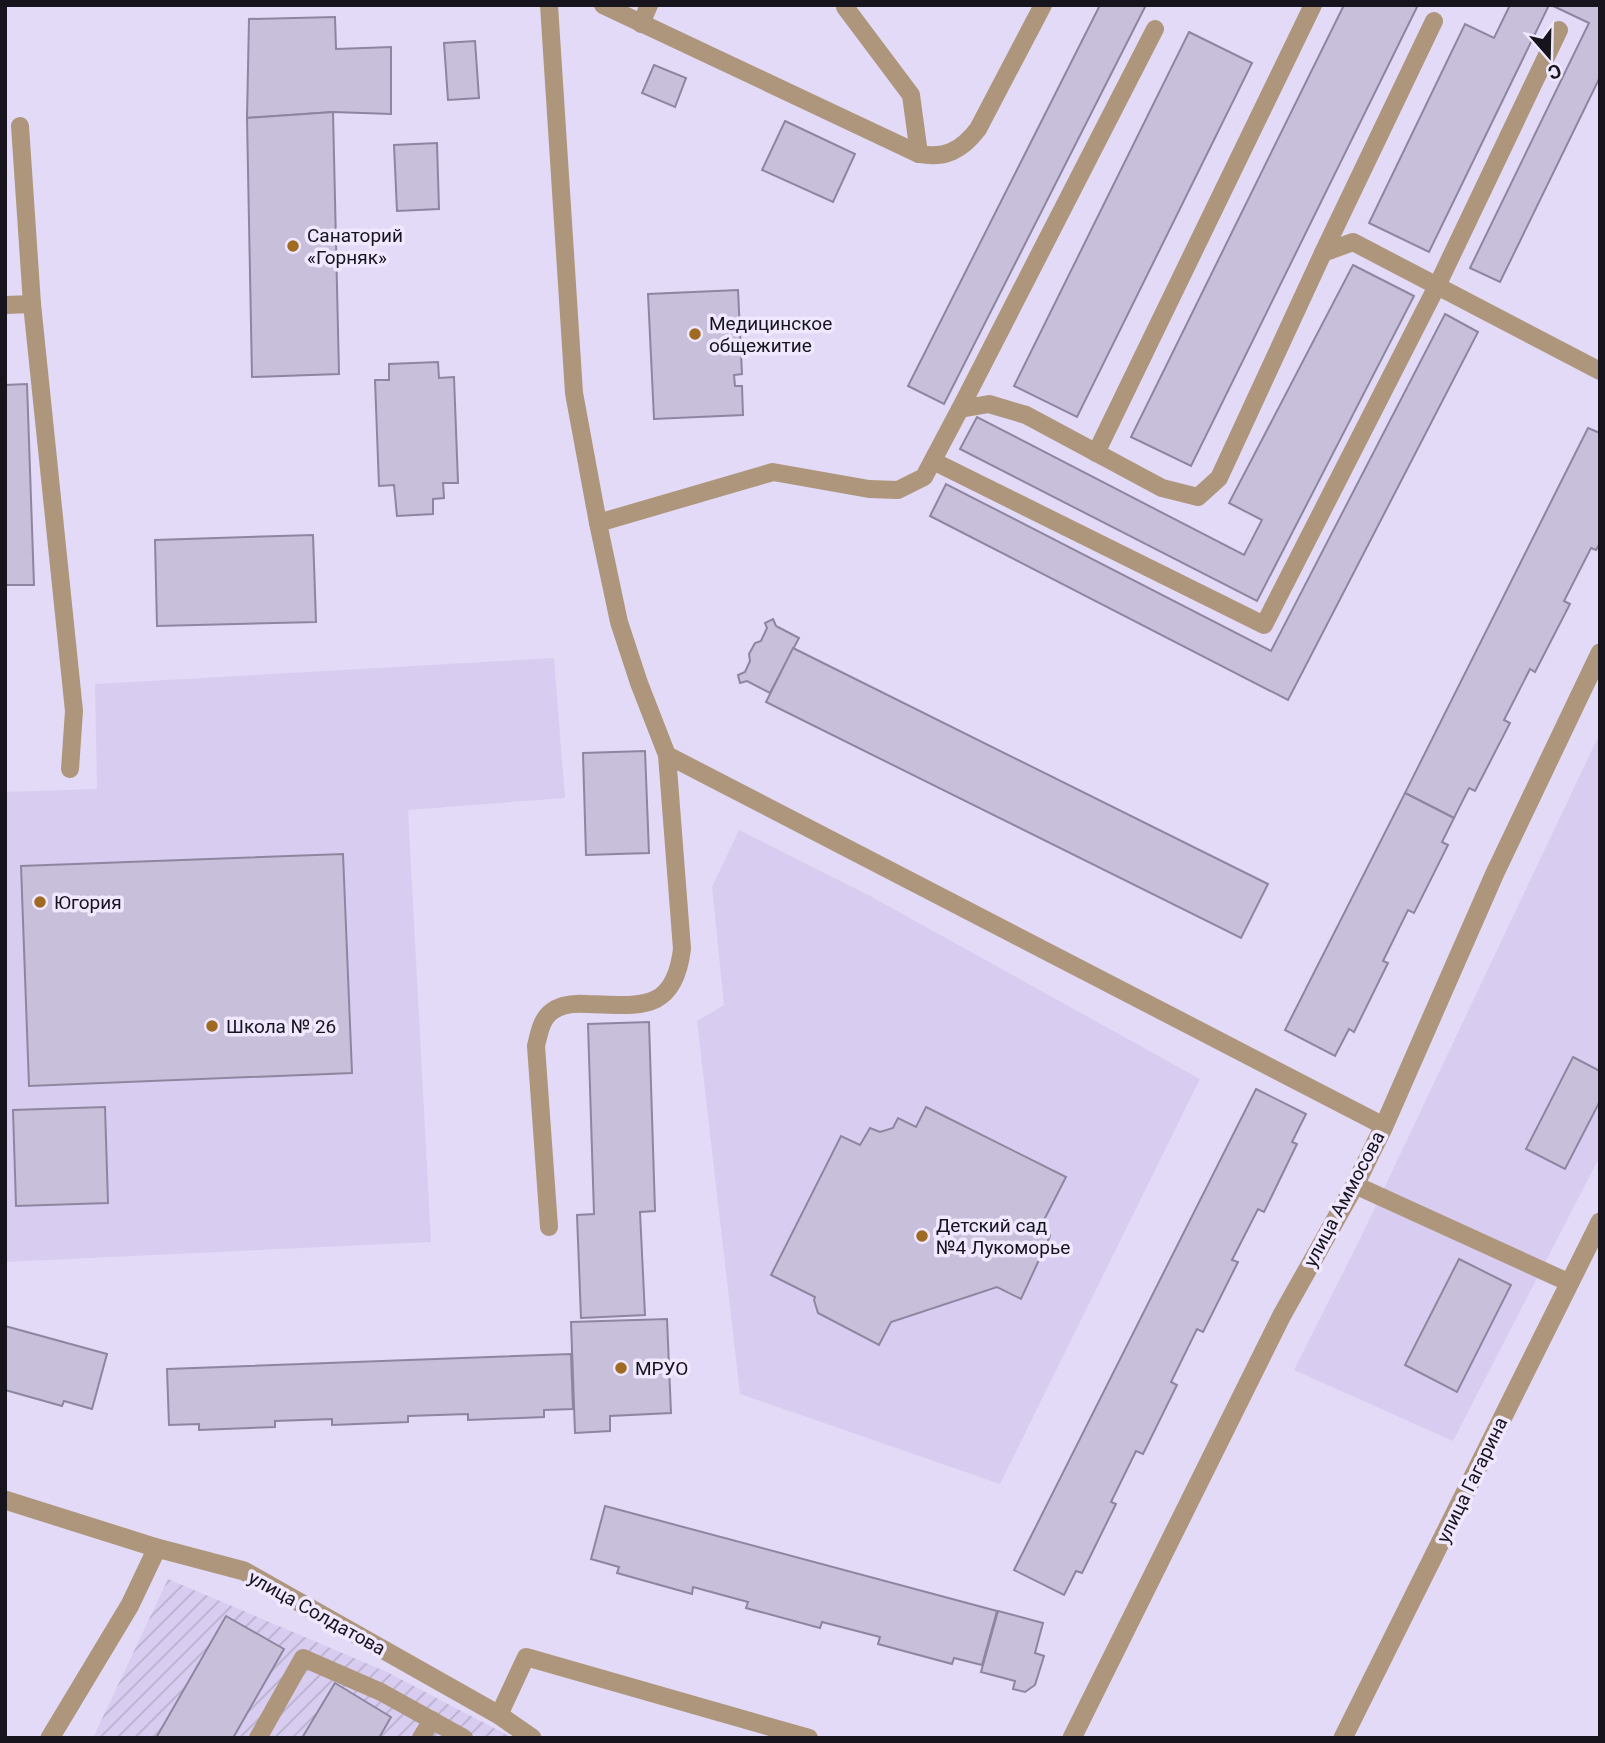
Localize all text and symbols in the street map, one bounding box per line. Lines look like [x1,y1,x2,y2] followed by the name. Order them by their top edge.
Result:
[1514,21,1584,91] north arrow
[1545,59,1564,84] text: С
[307,224,403,269] place label: Санаторий «Горняк»
[285,238,301,254] marker: Санаторий «Горняк»
[709,312,832,357] place label: Медицинское общежитие
[687,326,703,342] marker: Медицинское общежитие
[54,891,122,914] place label: Югория
[32,894,48,910] marker: Югория
[226,1015,336,1038] place label: Школа № 26
[204,1018,220,1034] marker: Школа № 26
[1299,1127,1389,1271] street label: улица Аммосова
[936,1214,1070,1259] place label: Детский сад №4 Лукоморье
[914,1228,930,1244] marker: Детский сад №4 Лукоморье
[635,1357,688,1380] place label: МРУО
[613,1360,629,1376] marker: МРУО
[1432,1413,1512,1547] street label: улица Гагарина
[244,1566,390,1660] street label: улица Солдатова

